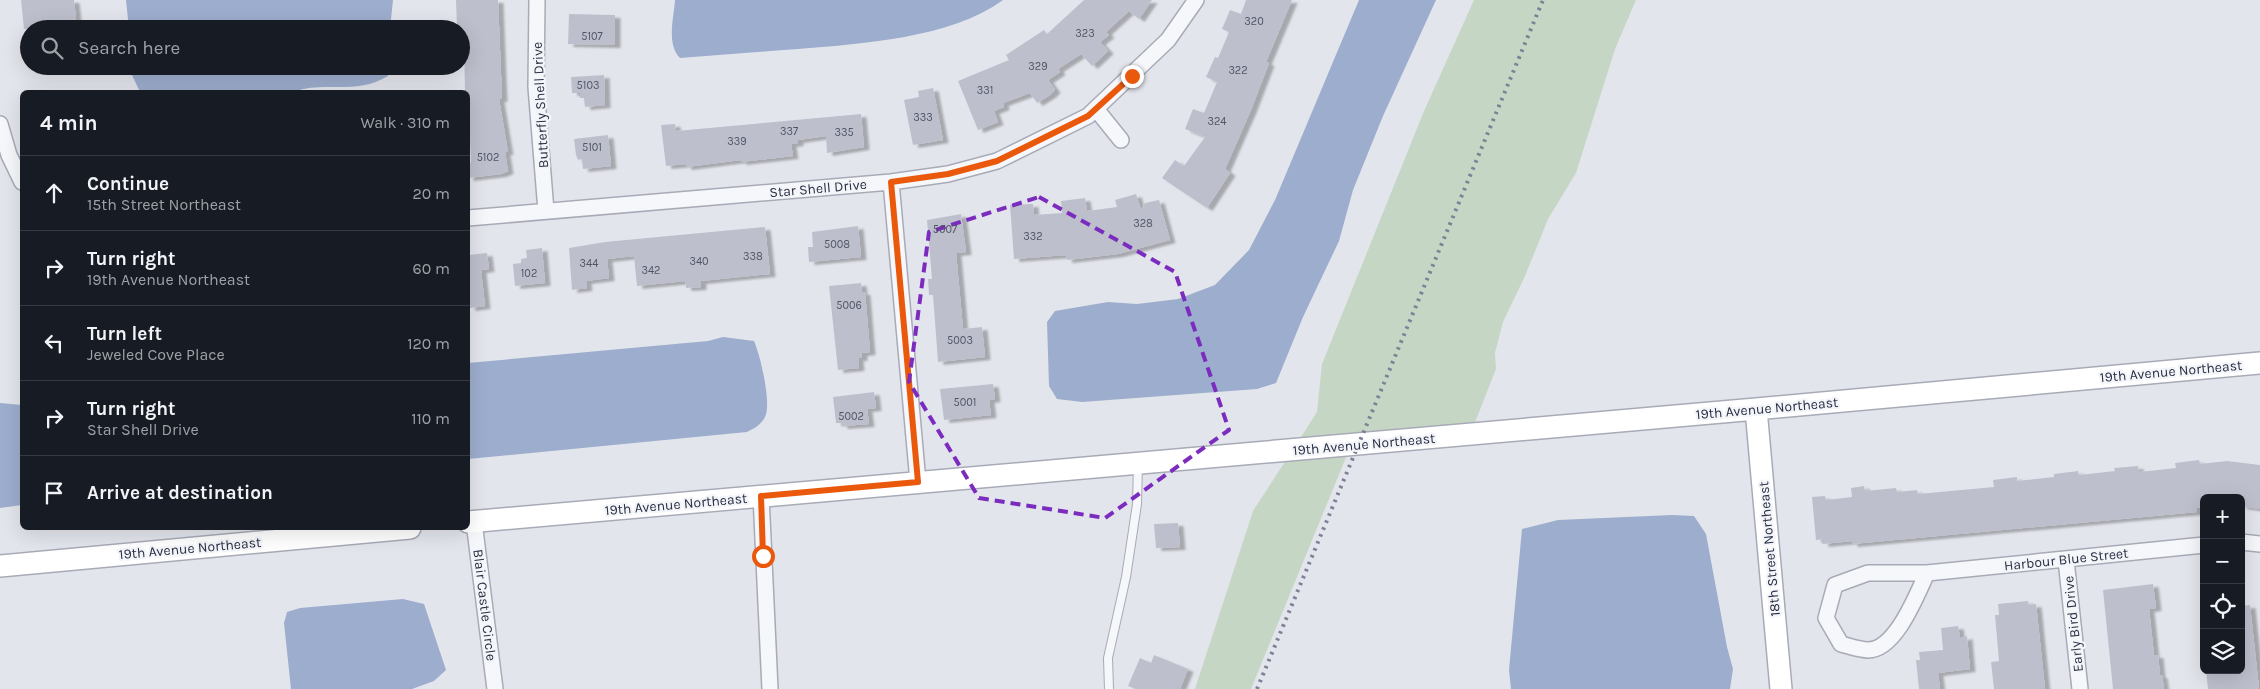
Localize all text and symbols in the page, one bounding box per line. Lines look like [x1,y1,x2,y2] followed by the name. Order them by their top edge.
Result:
[1244,15,1264,28] house number: 320
[20,20,470,75] search box
[1075,27,1095,40] house number: 323
[581,30,603,43] house number: 5107
[38,34,66,62] icon: search
[78,37,180,59] text: Search here
[529,41,552,169] street label: Butterfly Shell Drive
[1028,60,1048,73] house number: 329
[1228,64,1248,77] house number: 322
[1121,65,1144,88] route end
[577,79,599,92] house number: 5103
[977,84,993,97] house number: 331
[40,111,98,135] text: 4 min
[913,111,933,124] house number: 333
[360,113,450,132] text: Walk · 310 m
[1207,115,1227,128] house number: 324
[780,125,798,138] house number: 337
[834,126,854,139] house number: 335
[727,135,747,148] house number: 339
[582,141,602,154] house number: 5101
[477,151,499,164] house number: 5102
[87,173,169,195] text: Continue
[769,176,867,201] street label: Star Shell Drive
[40,179,68,207] icon: ahead
[412,184,450,203] text: 20 m
[87,195,241,214] text: 15th Street Northeast
[1133,217,1153,230] house number: 328
[933,223,957,236] house number: 5007
[1023,230,1043,243] house number: 332
[824,238,850,251] house number: 5008
[87,248,176,270] text: Turn right
[743,250,763,263] house number: 338
[40,254,68,282] icon: right
[689,255,709,268] house number: 340
[580,257,598,270] house number: 344
[413,259,450,278] text: 60 m
[641,264,661,277] house number: 342
[521,267,537,280] house number: 102
[87,270,250,289] text: 19th Avenue Northeast
[836,299,862,312] house number: 5006
[87,323,162,345] text: Turn left
[40,329,68,357] icon: left
[407,334,450,353] text: 120 m
[947,334,973,347] house number: 5003
[87,345,225,364] text: Jeweled Cove Place
[2099,357,2243,386] street label: 19th Avenue Northeast
[1695,394,1839,423] street label: 19th Avenue Northeast
[954,396,976,409] house number: 5001
[87,398,176,420] text: Turn right
[40,404,68,432] icon: right
[411,409,450,428] text: 110 m
[838,410,864,423] house number: 5002
[87,420,199,439] text: Star Shell Drive
[1292,430,1436,459] street label: 19th Avenue Northeast
[40,479,68,507] icon: arrive
[1755,481,1784,617] street label: 18th Street Northeast
[87,482,273,504] text: Arrive at destination
[604,490,748,519] street label: 19th Avenue Northeast
[2200,494,2245,674] map controls
[2200,494,2245,539] button: +
[118,534,262,563] street label: 19th Avenue Northeast
[2200,539,2245,584] button: −
[752,545,775,568] route start
[2003,545,2129,574] street label: Harbour Blue Street
[469,548,500,662] street label: Blair Castle Circle
[2060,575,2087,673] street label: Early Bird Drive
[2200,584,2245,629] button: locate
[2200,629,2245,674] button: layers

